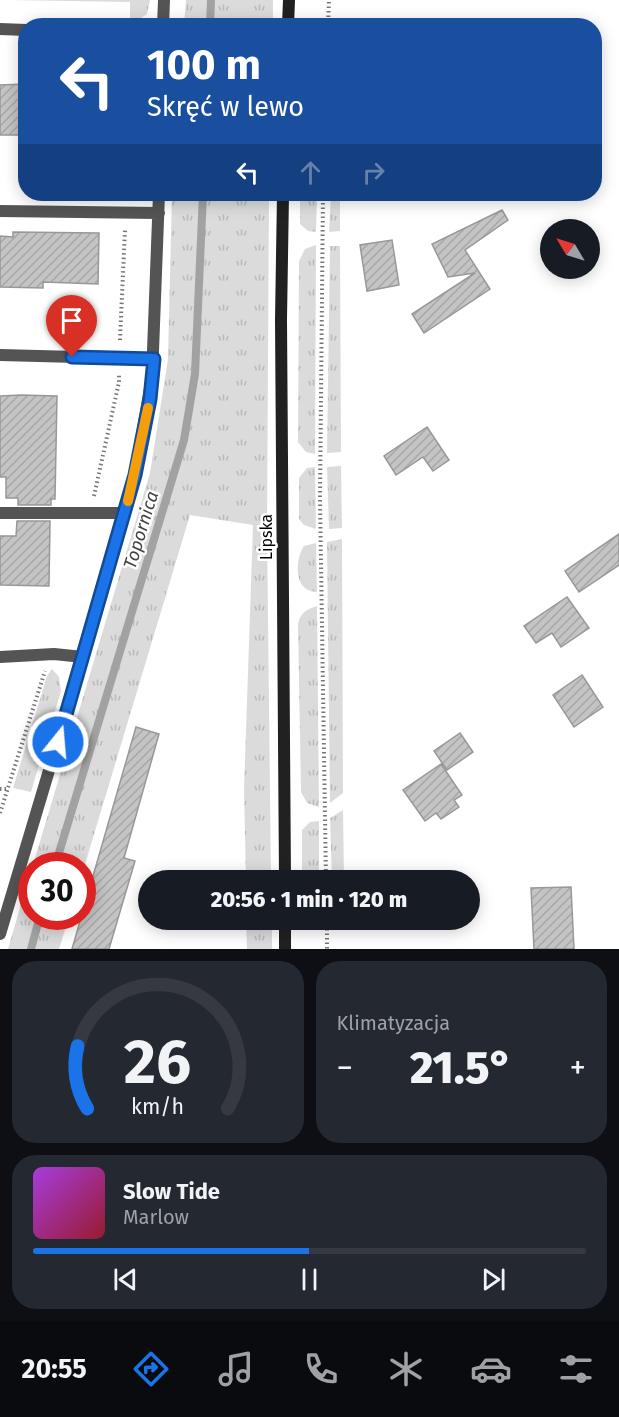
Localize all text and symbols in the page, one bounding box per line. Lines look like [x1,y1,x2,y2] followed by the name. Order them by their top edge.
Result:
[147,40,261,90] text: 100 m
[48,42,126,120] icon: left
[147,91,304,123] text: Skręć w lewo
[231,156,264,189] icon: left
[294,156,327,189] icon: ahead
[357,156,390,189] icon: right
[540,219,600,279] north arrow
[540,219,600,279] map controls
[46,295,97,357] pin
[55,304,88,337] icon: arrive
[119,488,163,572] water label: Topornica
[257,514,276,560] street label: Lipska
[26,710,90,774] position arrow
[18,852,96,930] speed limit sign: 30
[211,886,407,913] text: 20:56 · 1 min · 120 m
[337,1011,450,1035] text: Klimatyzacja
[124,1025,191,1100] text: 26
[410,1041,513,1095] text: 21.5°
[337,1048,353,1088] text: −
[570,1048,586,1088] text: +
[131,1094,184,1120] text: km/h
[123,1178,220,1205] text: Slow Tide
[123,1205,189,1229] text: Marlow
[109,1263,142,1296] icon: previous
[293,1263,326,1296] icon: pause
[477,1263,510,1296] icon: next
[130,1348,172,1390] icon: directions
[215,1348,257,1390] icon: music
[300,1348,342,1390] icon: phone
[385,1348,427,1390] icon: climate
[470,1348,512,1390] icon: car
[555,1348,597,1390] icon: filters
[22,1353,87,1385] text: 20:55

